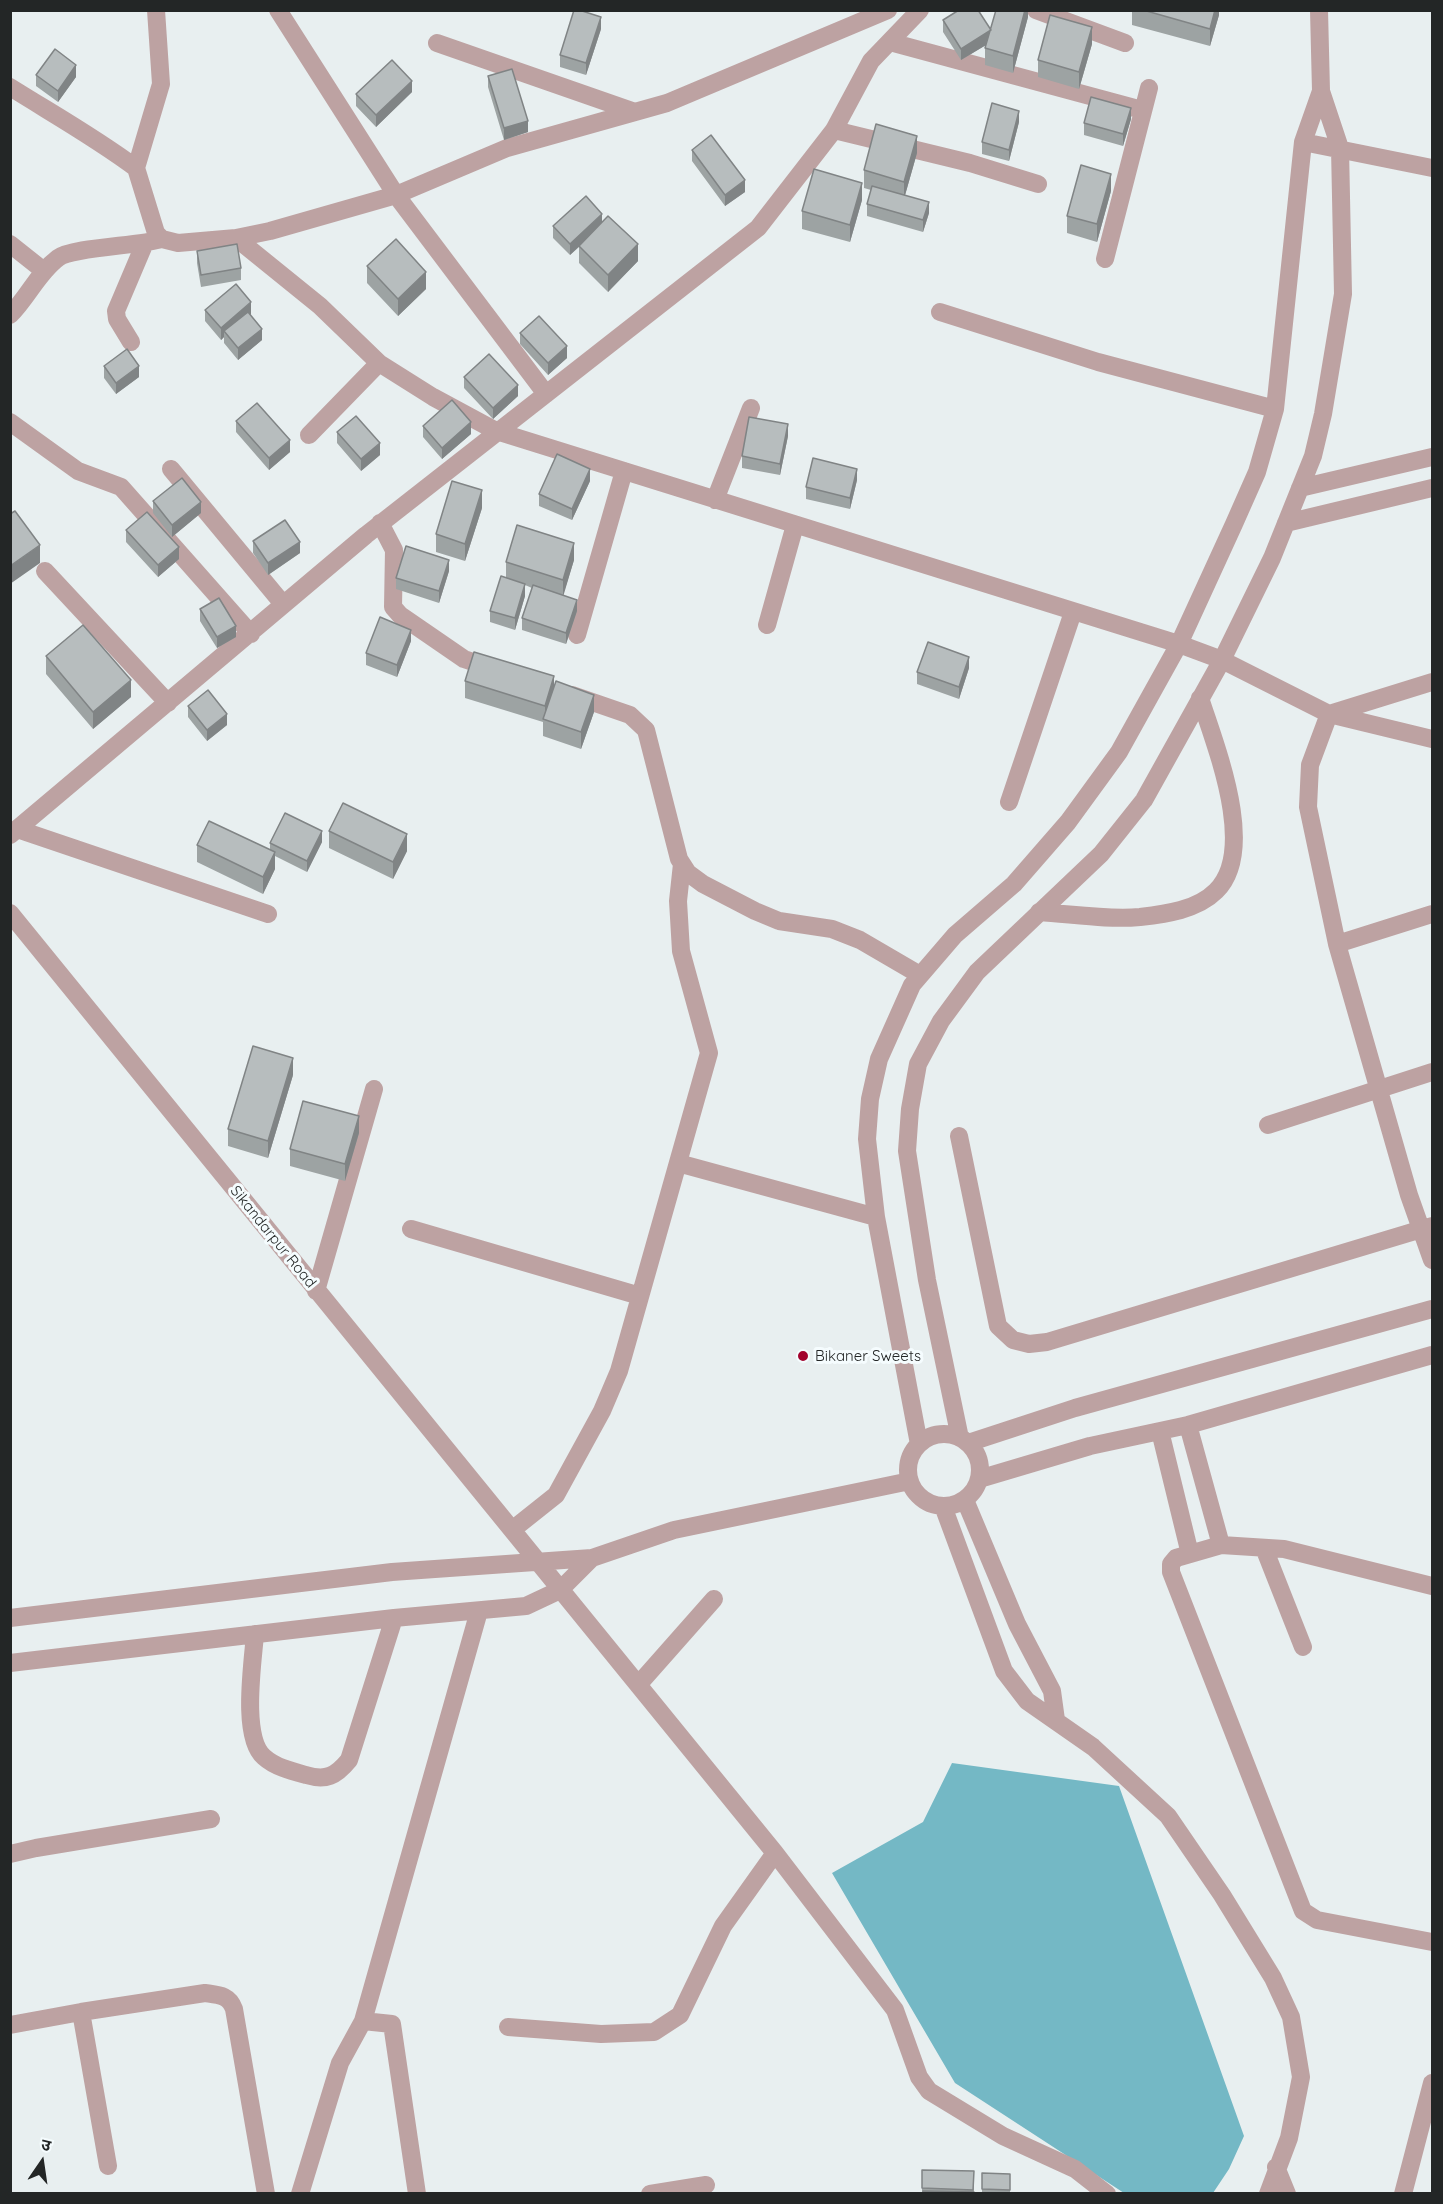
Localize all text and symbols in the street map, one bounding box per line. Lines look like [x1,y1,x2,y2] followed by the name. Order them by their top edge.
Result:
[226,1182,320,1292] street label: Sikandarpur Road
[815,1347,921,1365] place label: Bikaner Sweets
[796,1349,810,1363] marker: Bikaner Sweets
[12,2132,72,2192] north arrow
[39,2134,53,2155] text: उ

